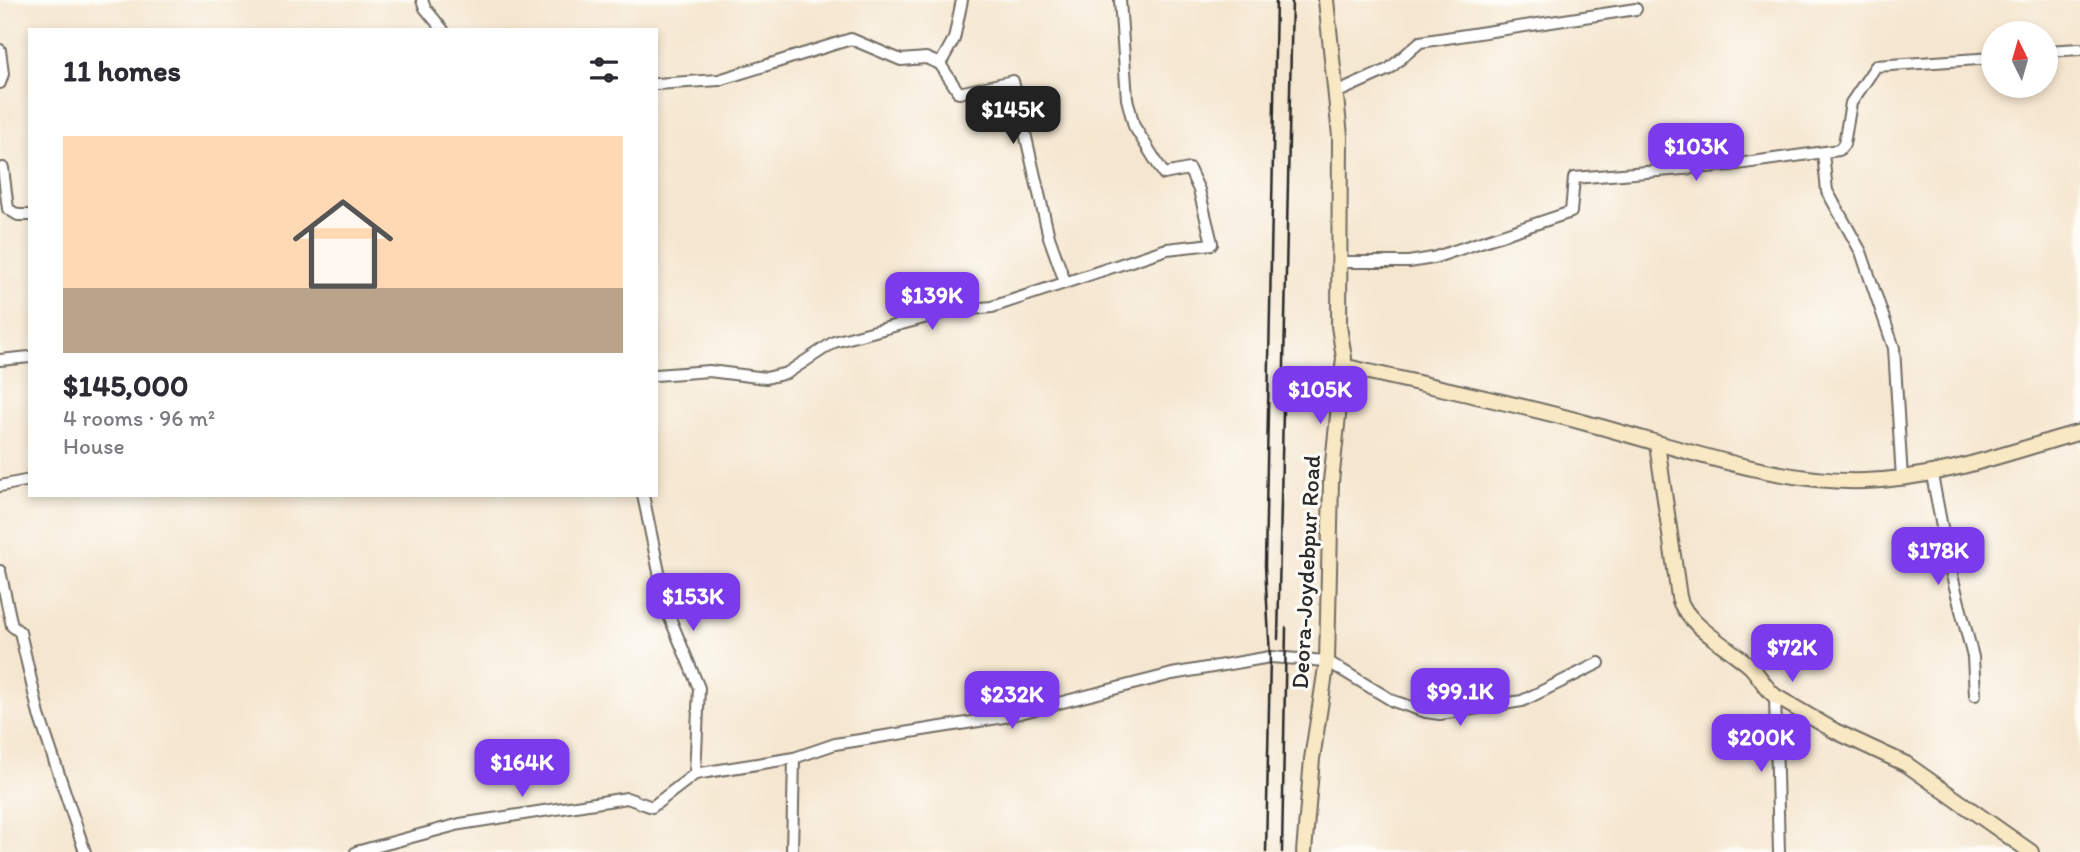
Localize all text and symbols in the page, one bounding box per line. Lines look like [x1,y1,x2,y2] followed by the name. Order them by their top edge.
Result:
[1981,21,2058,98] north arrow
[1981,21,2058,98] map controls
[585,51,623,89] icon: filters
[63,52,181,89] text: 11 homes
[964,86,1062,146] pin: $145K
[982,95,1044,123] text: $145K
[1647,124,1745,183] pin: $103K
[1664,132,1728,160] text: $103K
[280,181,406,307] icon: home
[883,272,981,332] pin: $139K
[901,281,963,309] text: $139K
[1271,366,1369,426] pin: $105K
[63,367,188,404] text: $145,000
[1288,375,1352,403] text: $105K
[63,404,215,432] text: 4 rooms · 96 m²
[63,432,125,460] text: House
[1285,454,1326,690] street label: Deora-Joydebpur Road
[1889,528,1987,587] pin: $178K
[1907,536,1969,564] text: $178K
[644,574,742,633] pin: $153K
[662,582,724,610] text: $153K
[1751,624,1833,684] pin: $72K
[1767,633,1817,661] text: $72K
[1403,668,1517,728] pin: $99.1K
[963,672,1061,731] pin: $232K
[1427,677,1493,705] text: $99.1K
[980,680,1044,708] text: $232K
[1712,714,1810,774] pin: $200K
[1728,723,1794,751] text: $200K
[473,740,571,799] pin: $164K
[490,748,554,776] text: $164K

